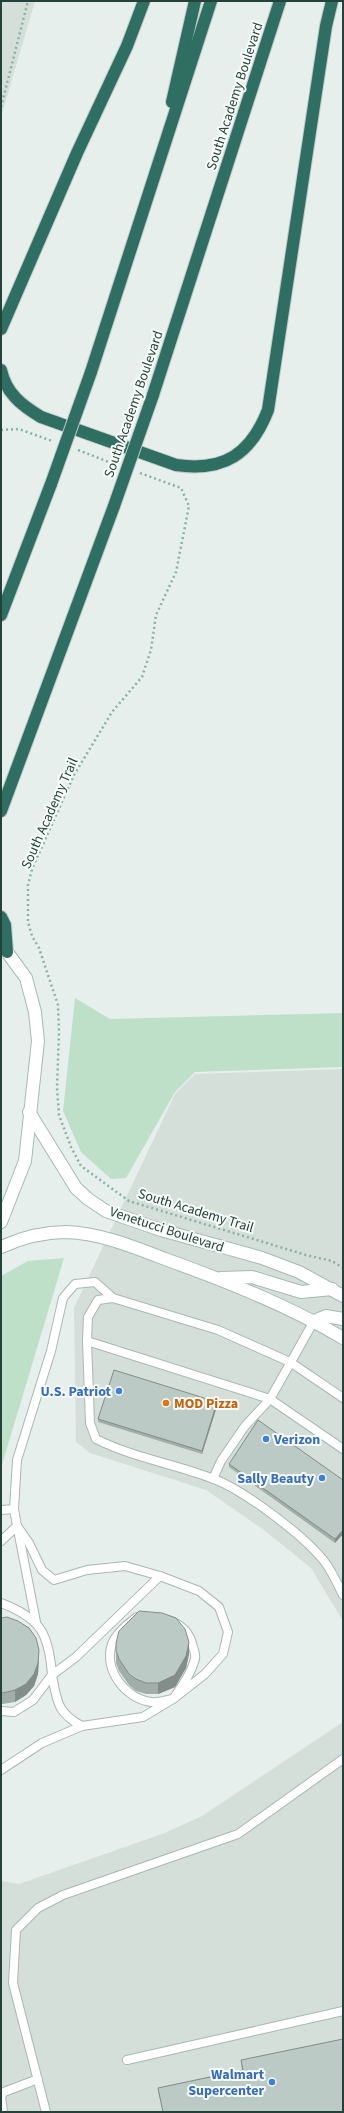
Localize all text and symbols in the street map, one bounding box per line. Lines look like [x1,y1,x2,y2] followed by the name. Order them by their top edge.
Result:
[202,20,268,173] street label: South Academy Boulevard
[99,328,169,480] street label: South Academy Boulevard
[16,754,84,872] street label: South Academy Trail
[135,1184,256,1238] street label: South Academy Trail
[107,1202,227,1258] street label: Venetucci Boulevard
[41,1382,112,1402] place label: U.S. Patriot
[114,1386,124,1396] marker: U.S. Patriot
[174,1394,238,1414] place label: MOD Pizza
[161,1398,171,1408] marker: MOD Pizza
[273,1430,320,1450] place label: Verizon
[261,1434,271,1444] marker: Verizon
[237,1469,315,1489] place label: Sally Beauty
[317,1473,327,1483] marker: Sally Beauty
[188,2065,265,2101] place label: Walmart Supercenter
[267,2077,277,2087] marker: Walmart Supercenter

